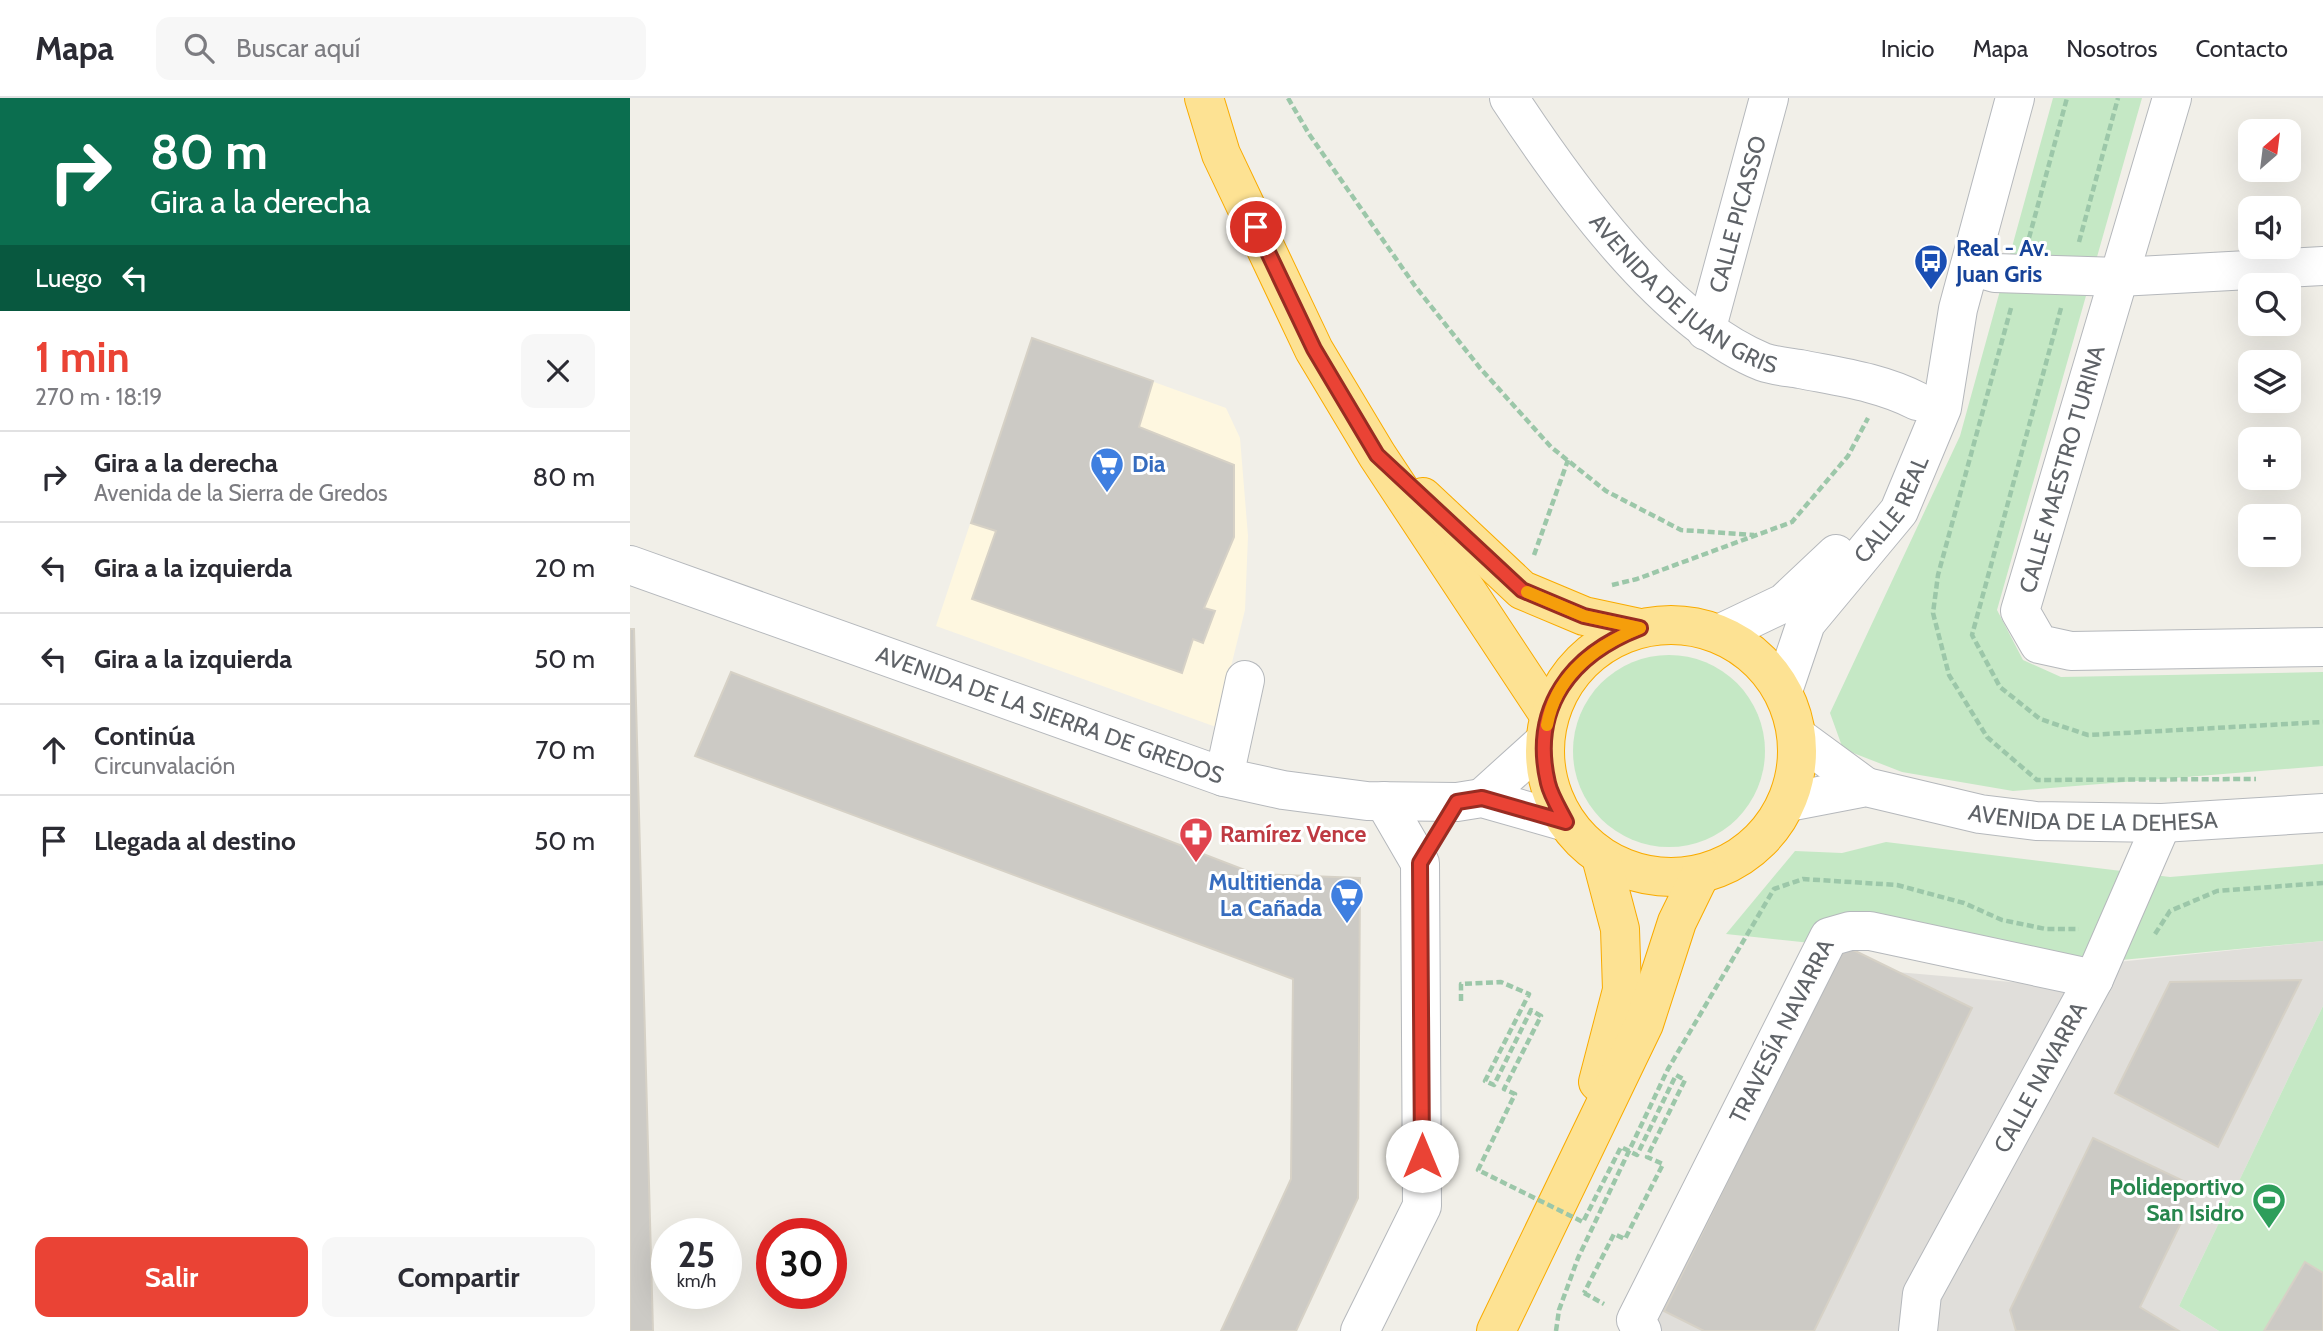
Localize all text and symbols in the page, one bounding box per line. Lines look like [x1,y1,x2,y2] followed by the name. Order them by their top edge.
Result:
[156,17,646,80] search box
[35,28,114,68] text: Mapa
[180,29,218,67] icon: search
[236,32,360,64] text: Buscar aquí
[1881,34,1934,63] text: Inicio
[1972,34,2028,63] text: Mapa
[2066,34,2157,63] text: Nosotros
[2195,34,2288,63] text: Contacto
[2238,119,2301,182] north arrow
[2238,119,2301,567] map controls
[150,122,268,181] text: 80 m
[35,126,126,217] icon: right
[1703,133,1772,296] street label: CALLE PICASSO
[150,182,371,221] text: Gira a la derecha
[2238,196,2301,259] button: sound
[1226,197,1286,257] pin
[1237,208,1275,246] icon: arrive
[1584,208,1780,379] street label: AVENIDA DE JUAN GRIS
[1955,234,2049,288] place label: Real - Av. Juan Gris
[1912,242,1950,291] bus stop icon: Real - Av. Juan Gris
[116,259,154,297] icon: left
[35,262,102,294] text: Luego
[2238,273,2301,336] button: search
[35,331,130,383] text: 1 min
[521,334,595,408] button: close
[2013,342,2111,596] street label: CALLE MAESTRO TURINA
[2238,350,2301,413] button: layers
[35,383,162,411] text: 270 m · 18:19
[2238,427,2301,490] button: +
[1088,445,1126,494] supermarket icon: Dia
[94,447,278,479] text: Gira a la derecha
[1132,450,1166,478] place label: Dia
[1848,451,1935,569] street label: CALLE REAL
[35,458,73,496] icon: right
[532,461,595,493] text: 80 m
[94,479,388,507] text: Avenida de la Sierra de Gredos
[2238,504,2301,567] button: −
[35,549,73,587] icon: left
[94,552,292,584] text: Gira a la izquierda
[535,552,595,584] text: 20 m
[35,640,73,678] icon: left
[872,640,1228,790] street label: AVENIDA DE LA SIERRA DE GREDOS
[94,643,292,675] text: Gira a la izquierda
[534,643,595,675] text: 50 m
[94,720,195,752] text: Continúa
[35,731,73,769] icon: ahead
[535,734,595,766] text: 70 m
[94,752,235,780] text: Circunvalación
[1966,798,2218,837] street label: AVENIDA DE LA DEHESA
[1177,815,1215,864] pharmacy icon: Ramírez Vence
[1220,820,1366,848] place label: Ramírez Vence
[35,822,73,860] icon: arrive
[94,825,296,857] text: Llegada al destino
[534,825,595,857] text: 50 m
[1208,868,1323,922] place label: Multitienda La Cañada
[1328,876,1366,925] supermarket icon: Multitienda La Cañada
[1723,934,1840,1128] street label: TRAVESÍA NAVARRA
[1988,997,2093,1158] street label: CALLE NAVARRA
[1385,1119,1459,1193] position arrow
[2109,1173,2244,1227] place label: Polideportivo San Isidro
[2250,1181,2288,1230] sports icon: Polideportivo San Isidro
[756,1218,847,1309] speed limit sign: 30
[678,1233,715,1276] text: 25
[35,1237,308,1317] button: Salir
[322,1237,595,1317] button: Compartir
[677,1270,716,1292] text: km/h

